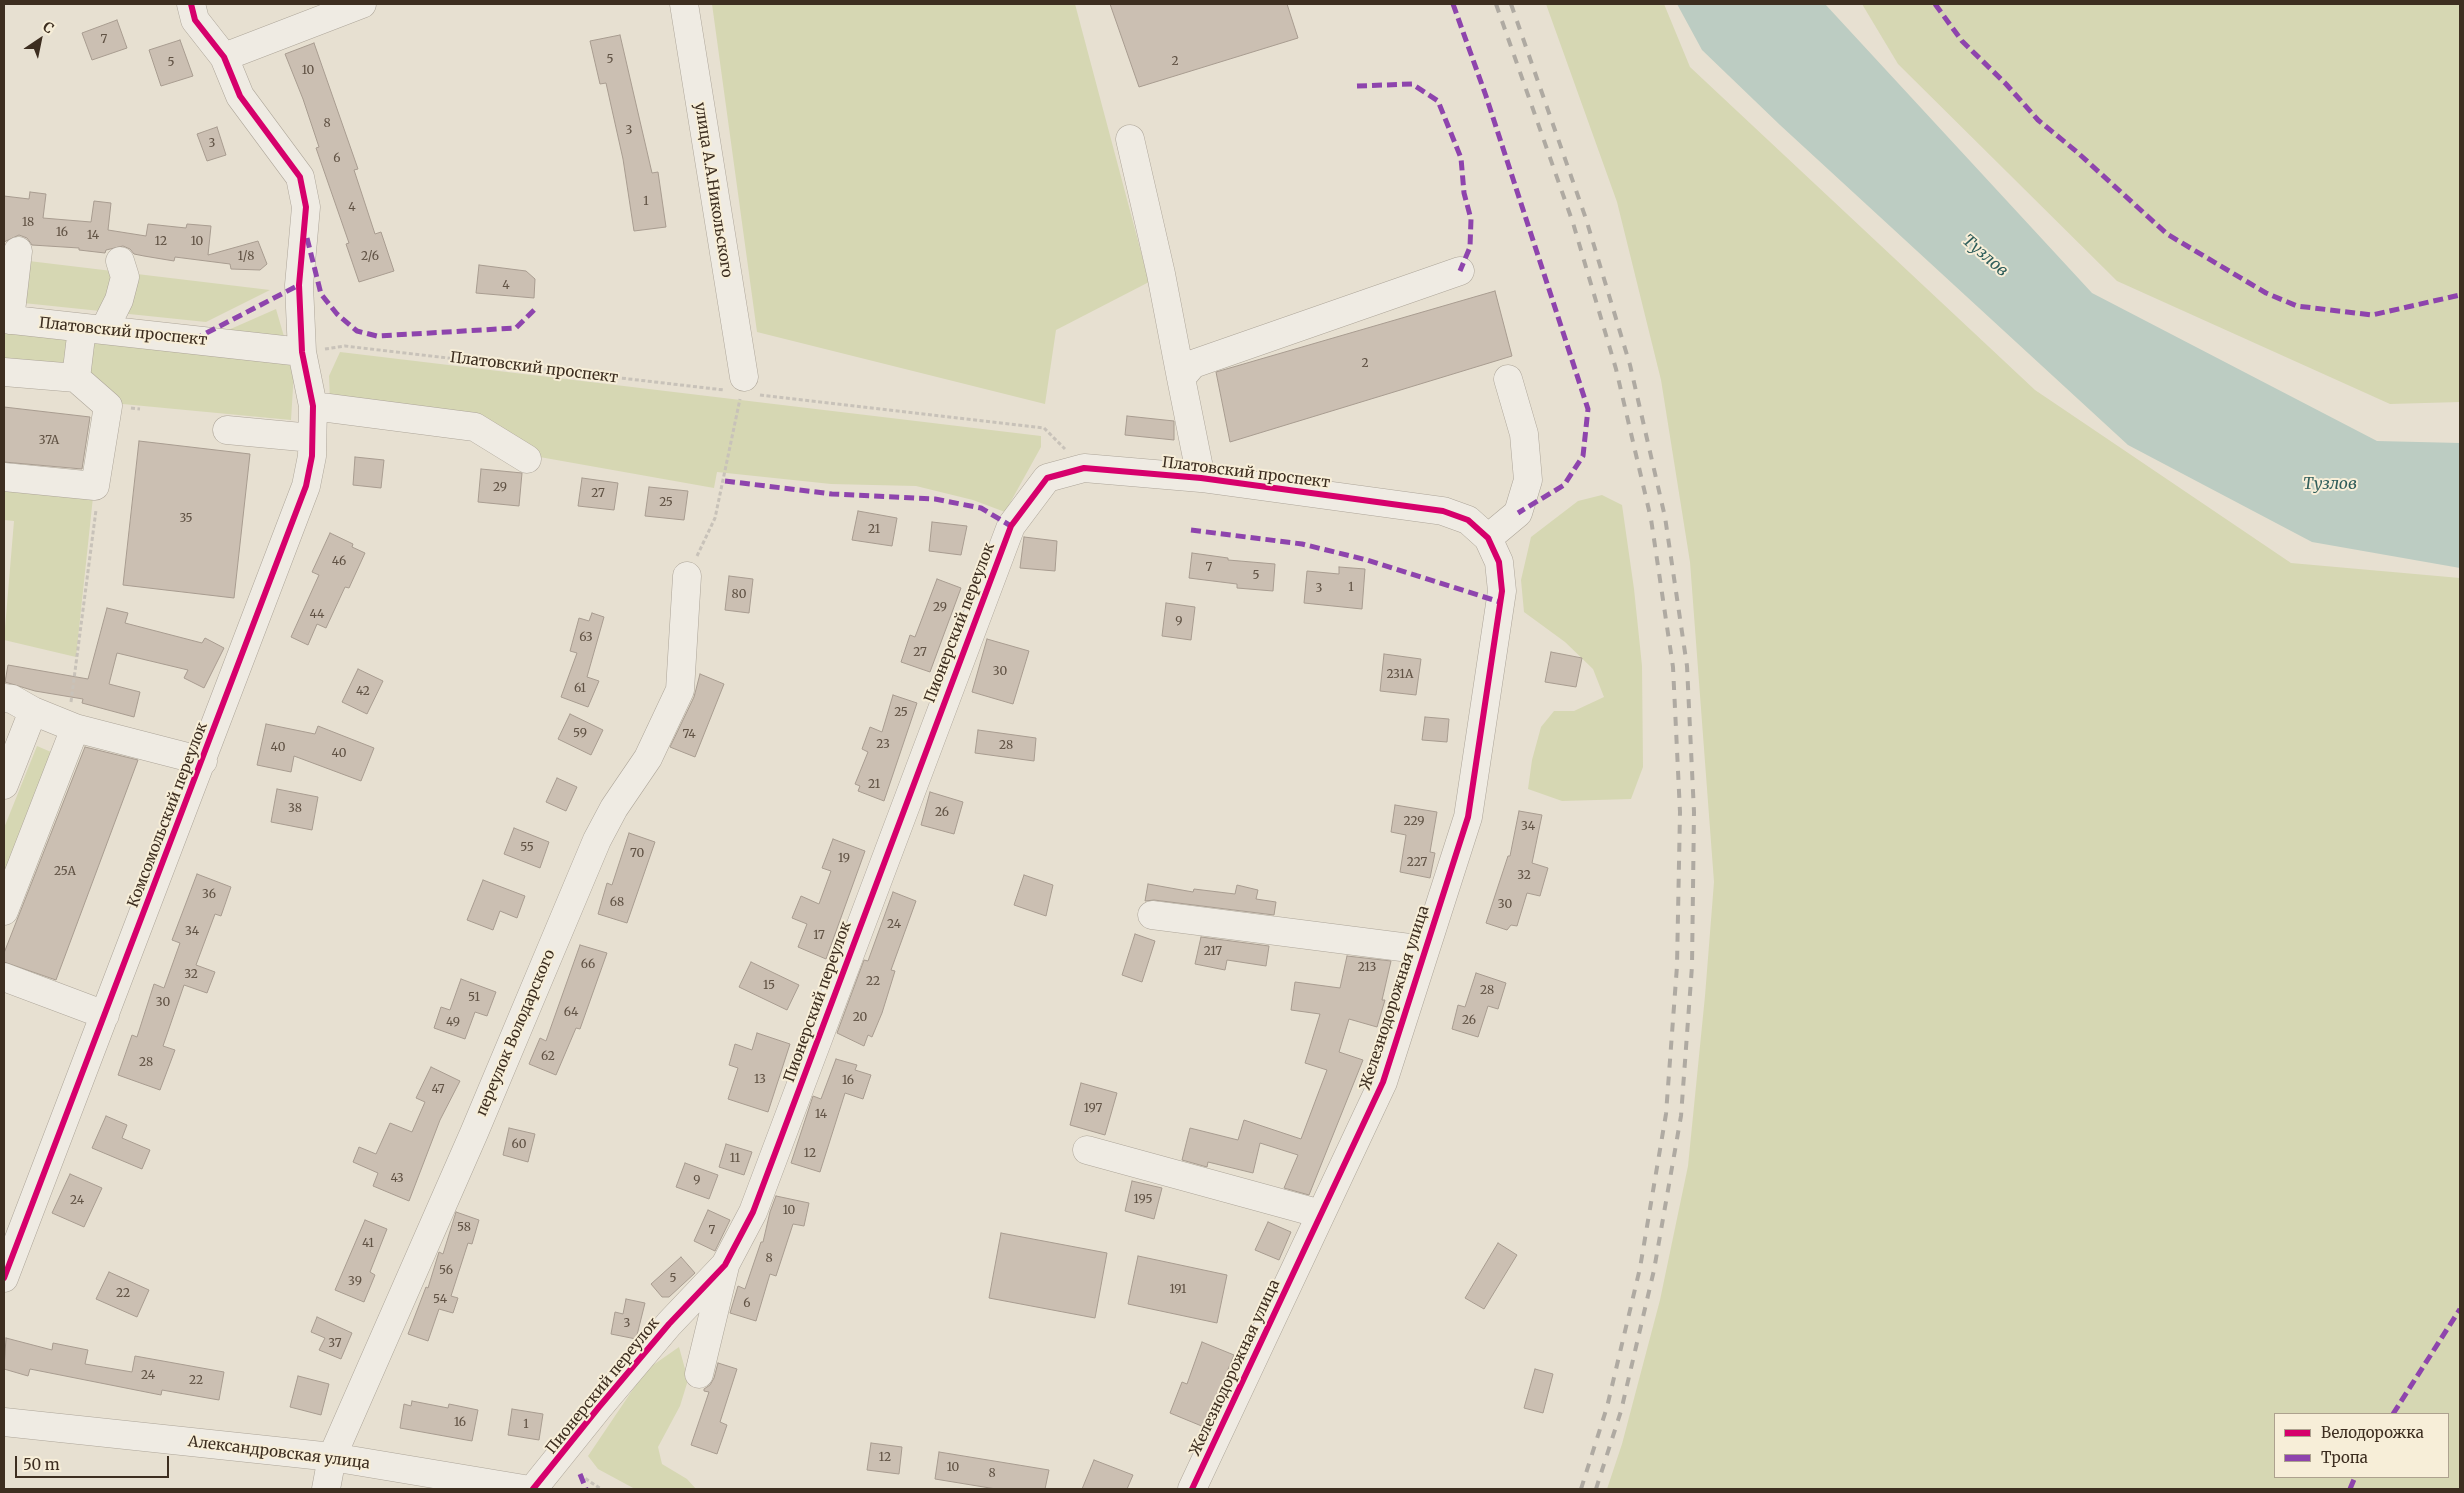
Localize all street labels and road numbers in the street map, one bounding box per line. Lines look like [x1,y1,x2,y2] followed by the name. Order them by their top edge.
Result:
[690,101,736,279] street label: улица А.А.Никольского
[38,314,208,350] street label: Платовский проспект
[449,349,619,387] street label: Платовский проспект
[1161,454,1331,492] street label: Платовский проспект
[921,540,999,706] street label: Пионерский переулок
[124,720,212,910] street label: Комсомольский переулок
[1357,904,1433,1092] street label: Железнодорожная улица
[780,919,856,1085] street label: Пионерский переулок
[473,947,559,1119] street label: переулок Володарского
[1186,1277,1284,1459] street label: Железнодорожная улица
[543,1314,663,1458] street label: Пионерский переулок
[187,1433,371,1473] street label: Александровская улица

